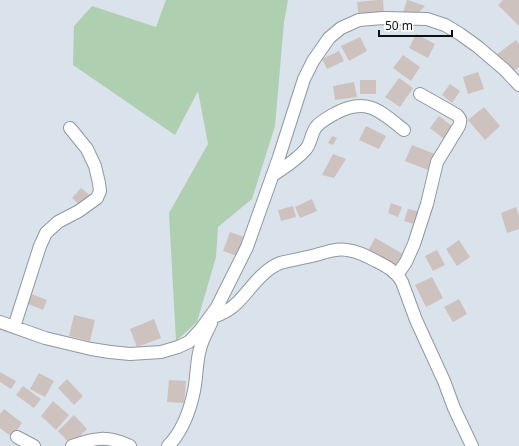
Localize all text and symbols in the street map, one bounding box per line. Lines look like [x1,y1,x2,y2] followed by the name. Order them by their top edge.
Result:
[379,12,452,38] scale bar
[385,17,413,34] text: 50 m

